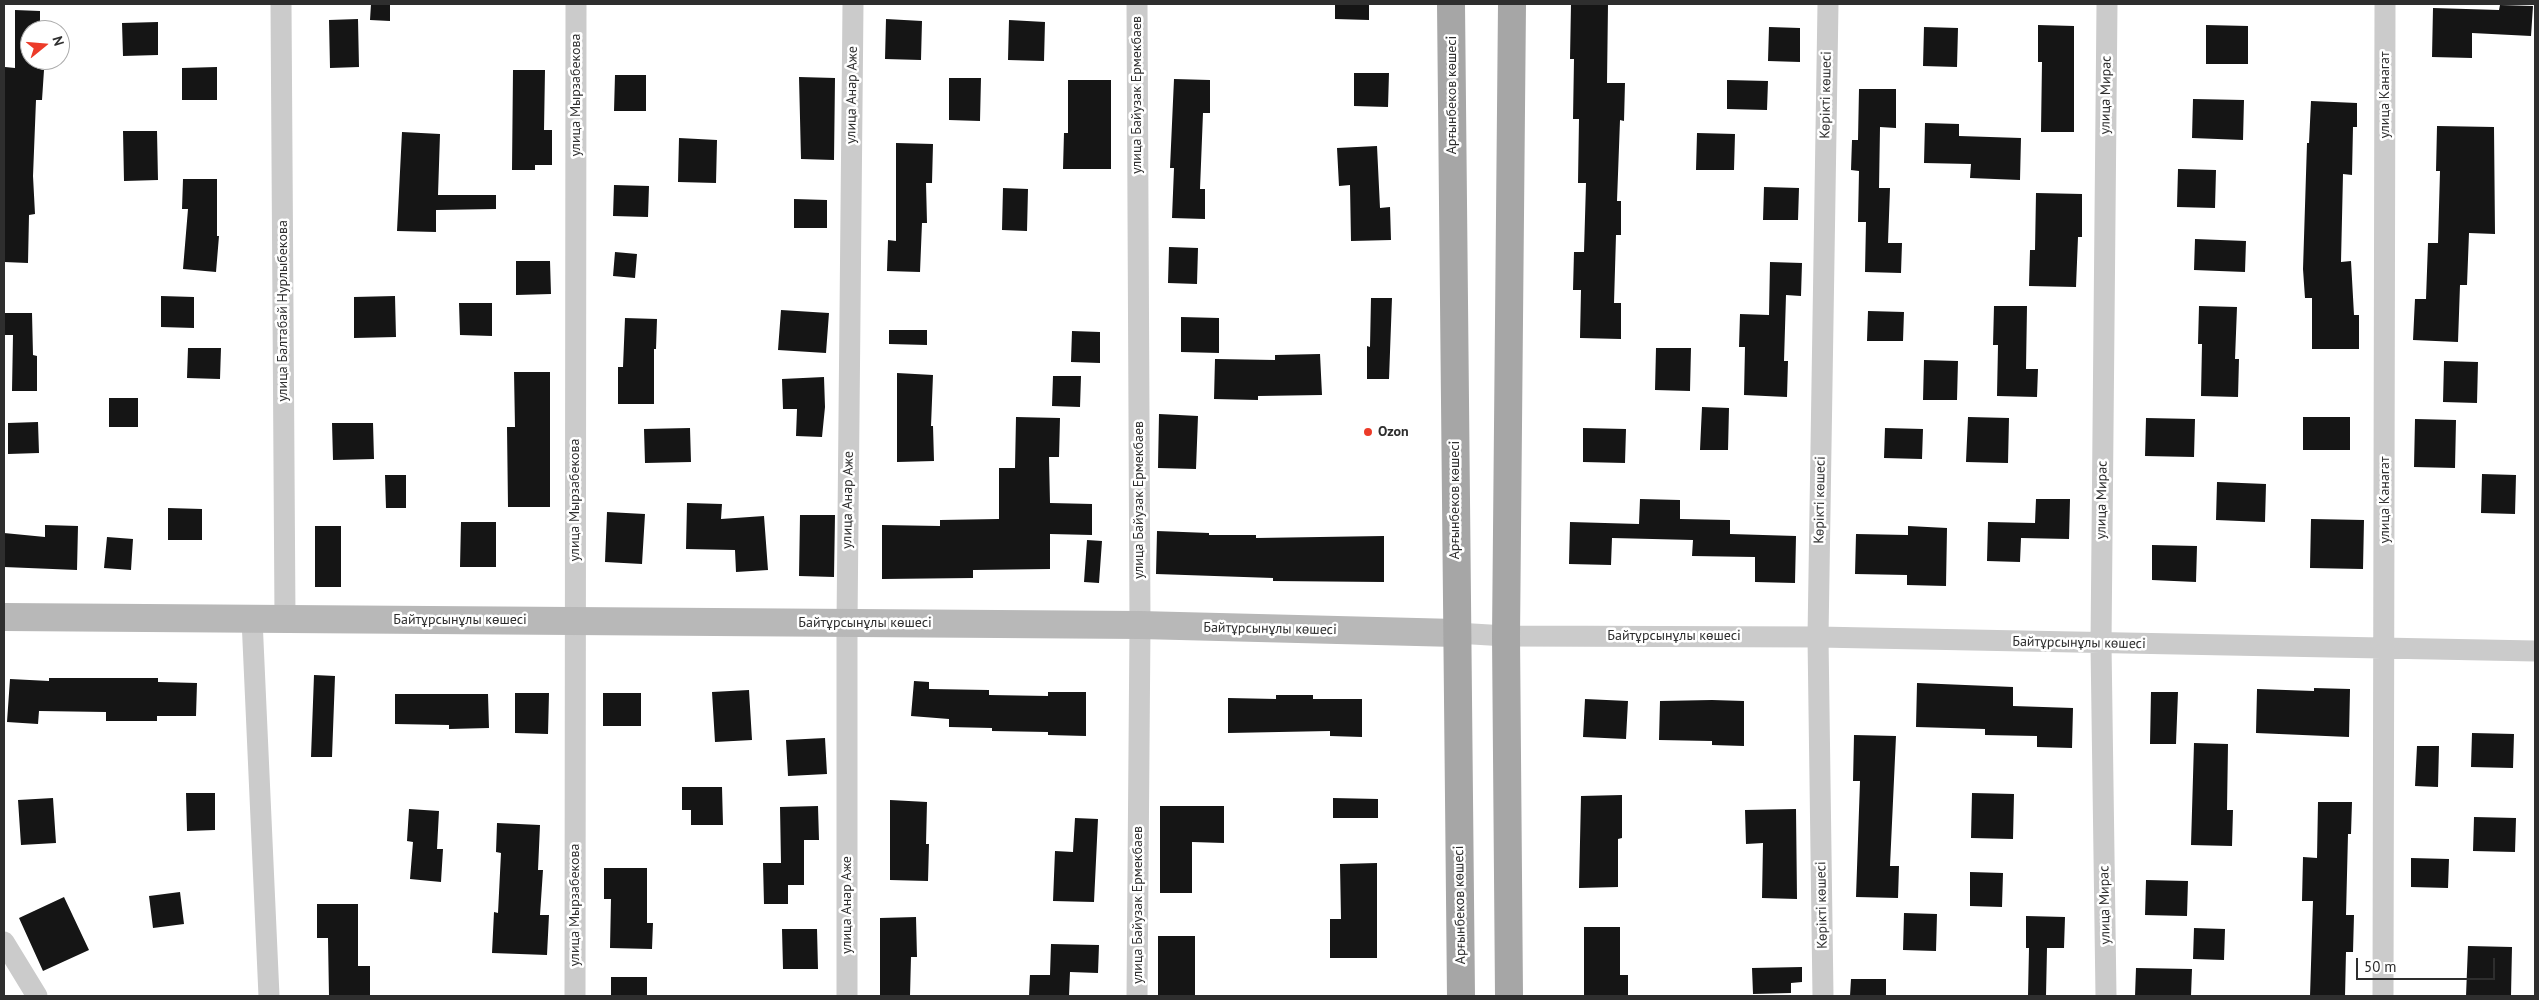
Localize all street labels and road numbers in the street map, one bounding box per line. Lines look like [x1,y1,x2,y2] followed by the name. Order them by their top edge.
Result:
[1129,16,1145,174] street label: улица Байузак Ермекбаев
[568,34,584,156] street label: улица Мырзабекова
[1444,36,1460,154] street label: Арғынбеков көшесі
[843,46,861,144] street label: улица Анар Аже
[1817,51,1835,139] street label: Көрікті көшесі
[2377,51,2393,139] street label: улица Канагат
[2097,55,2115,135] street label: улица Мирас
[275,220,291,402] street label: улица Балтабай Нурлыбекова
[1131,421,1147,579] street label: улица Байузак Ермекбаев
[567,439,583,561] street label: улица Мырзабекова
[1447,441,1463,559] street label: Арғынбеков көшесі
[839,451,857,549] street label: улица Анар Аже
[1811,456,1829,544] street label: Көрікті көшесі
[2377,456,2393,544] street label: улица Канагат
[2093,460,2111,540] street label: улица Мирас
[393,612,527,628] street label: Байтұрсынұлы көшесі
[798,615,932,631] street label: Байтұрсынұлы көшесі
[1203,619,1337,639] street label: Байтұрсынұлы көшесі
[1607,628,1741,644] street label: Байтұрсынұлы көшесі
[2012,633,2146,653] street label: Байтұрсынұлы көшесі
[1130,826,1146,984] street label: улица Байузак Ермекбаев
[567,844,583,966] street label: улица Мырзабекова
[1451,846,1469,964] street label: Арғынбеков көшесі
[839,856,855,954] street label: улица Анар Аже
[1813,861,1831,949] street label: Көрікті көшесі
[2096,865,2114,945] street label: улица Мирас

